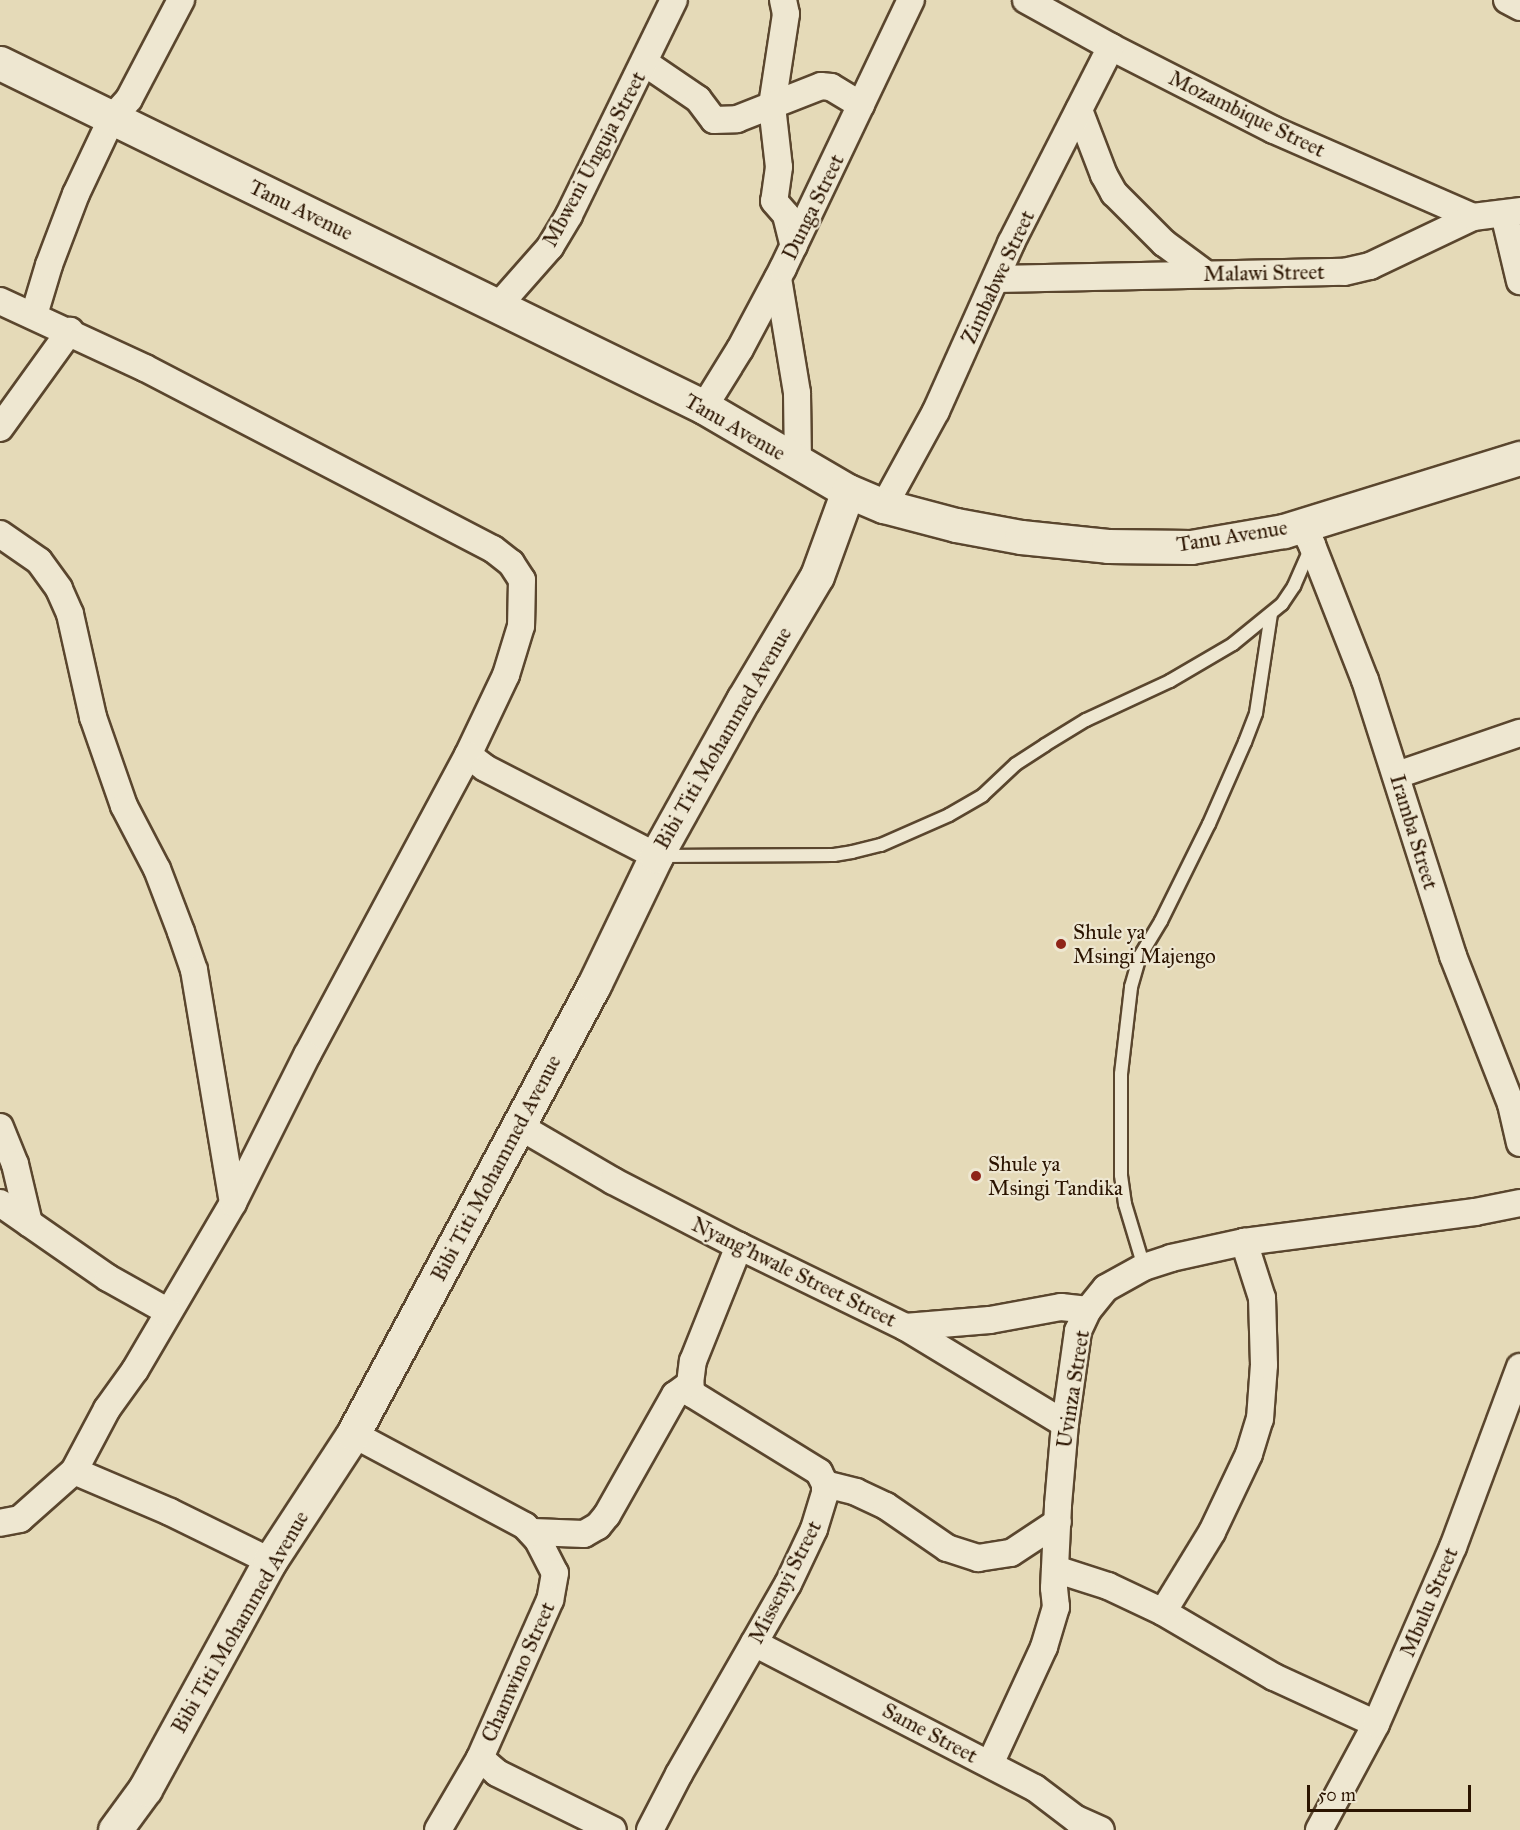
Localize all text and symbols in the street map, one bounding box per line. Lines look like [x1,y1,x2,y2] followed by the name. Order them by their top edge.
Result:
[1165,65,1329,163] street label: Mozambique Street
[537,67,651,251] street label: Mbweni Unguja Street
[777,150,849,264] street label: Dunga Street
[245,174,357,246] street label: Tanu Avenue
[956,206,1040,348] street label: Zimbabwe Street
[1203,259,1325,287] street label: Malawi Street
[680,388,790,466] street label: Tanu Avenue
[1175,515,1289,557] street label: Tanu Avenue
[649,622,797,854] street label: Bibi Titi Mohammed Avenue
[1385,771,1443,893] street label: Iramba Street
[1073,919,1216,969] place label: Shule ya Msingi Majengo
[1054,937,1068,951] marker: Shule ya Msingi Majengo
[426,1051,566,1285] street label: Bibi Titi Mohammed Avenue
[988,1151,1123,1201] place label: Shule ya Msingi Tandika
[969,1169,983,1183] marker: Shule ya Msingi Tandika
[688,1211,900,1333] street label: Nyang'hwale Street Street
[1051,1328,1095,1450] street label: Uvinza Street
[166,1506,314,1738] street label: Bibi Titi Mohammed Avenue
[743,1516,827,1648] street label: Missenyi Street
[1395,1544,1463,1660] street label: Mbulu Street
[476,1598,560,1746] street label: Chamwino Street
[878,1697,982,1769] street label: Same Street
[1310,1773,1474,1811] scale bar
[1318,1784,1356,1806] text: 50 m

